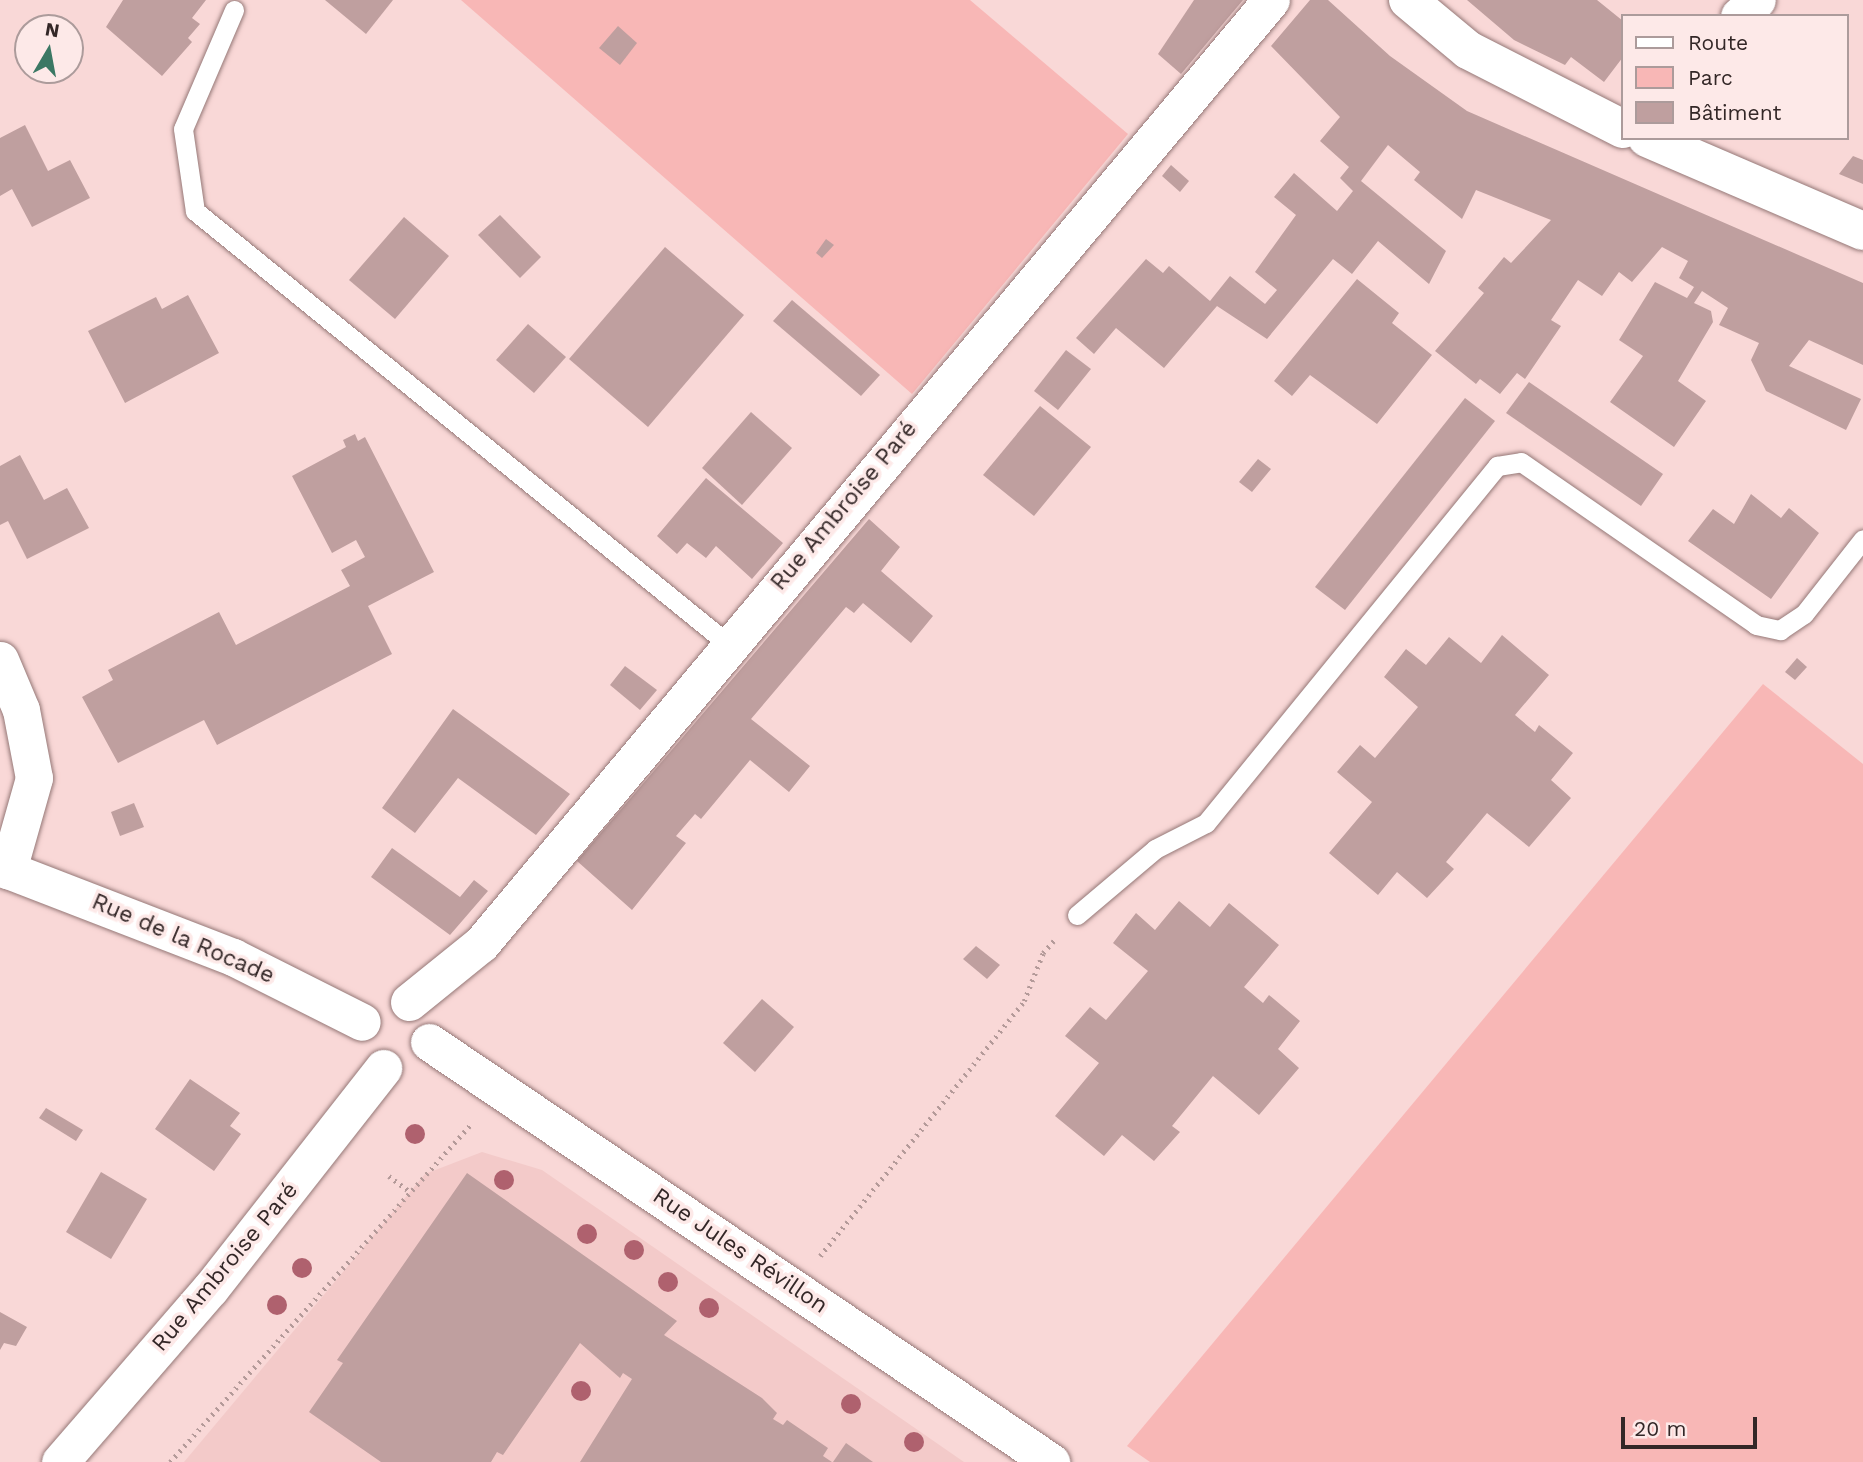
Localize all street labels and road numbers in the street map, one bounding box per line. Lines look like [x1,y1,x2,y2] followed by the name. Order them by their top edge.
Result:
[765,415,923,597] street label: Rue Ambroise Paré
[87,888,279,990] street label: Rue de la Rocade
[146,1176,304,1358] street label: Rue Ambroise Paré
[647,1182,833,1320] street label: Rue Jules Révillon

